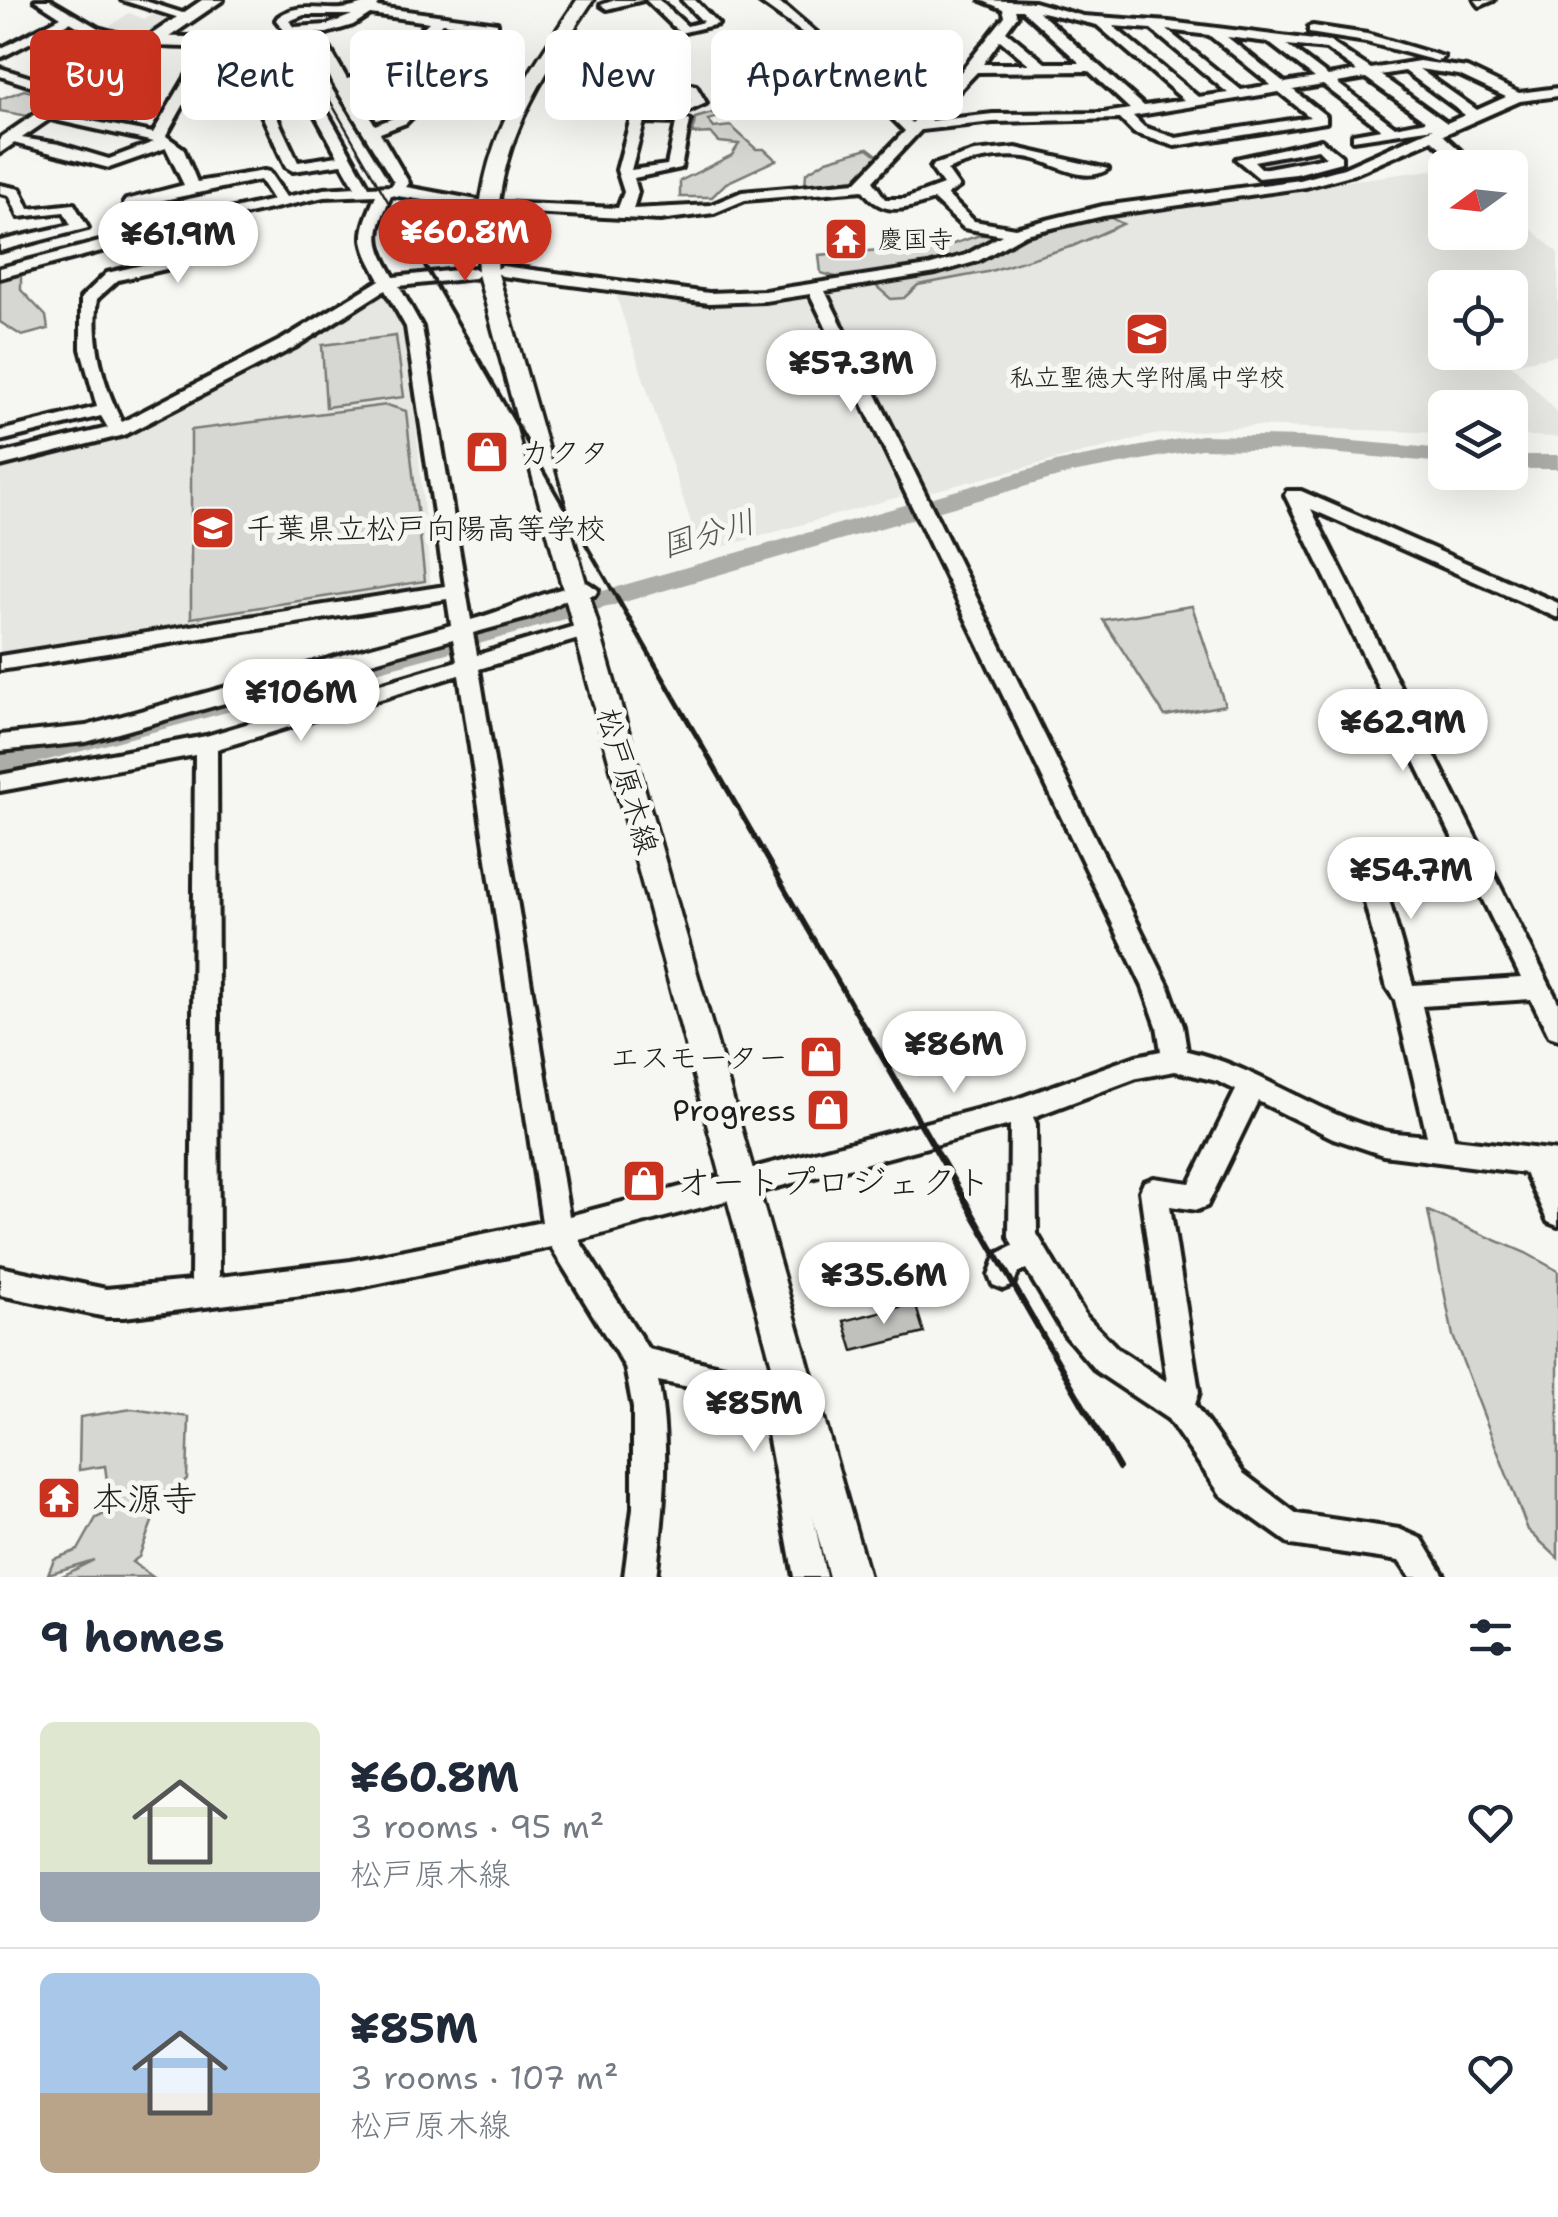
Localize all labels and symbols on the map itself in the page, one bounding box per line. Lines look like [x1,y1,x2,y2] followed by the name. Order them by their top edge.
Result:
[1428,150,1528,250] north arrow
[384,199,546,284] pin: ¥60.8M
[97,201,259,286] pin: ¥61.9M
[823,216,869,262] temple icon: 慶国寺
[878,222,953,256] place label: 慶国寺
[1124,311,1170,357] school or university icon: 私立聖徳大学附属中学校
[770,330,932,415] pin: ¥57.3M
[1009,360,1285,394] place label: 私立聖徳大学附属中学校
[464,429,510,475] shop icon: カクタ
[520,432,609,473] place label: カクタ
[656,499,760,567] water label: 国分川
[190,505,236,551] school or university icon: 千葉県立松戸向陽高等学校
[246,508,606,549] place label: 千葉県立松戸向陽高等学校
[231,659,371,744] pin: ¥106M
[1322,689,1484,774] pin: ¥62.9M
[588,703,668,859] street label: 松戸原木線
[1330,837,1492,922] pin: ¥54.7M
[895,1011,1013,1096] pin: ¥86M
[798,1034,844,1080] shop icon: エスモーター
[610,1037,788,1078] place label: エスモーター
[805,1087,851,1133] shop icon: Progress
[672,1090,796,1131] place label: Progress
[621,1158,667,1204] shop icon: オートプロジェクト
[676,1158,991,1205] place label: オートプロジェクト
[803,1242,965,1327] pin: ¥35.6M
[695,1370,813,1455] pin: ¥85M
[36,1475,82,1521] temple icon: 本源寺
[92,1475,197,1522] place label: 本源寺

